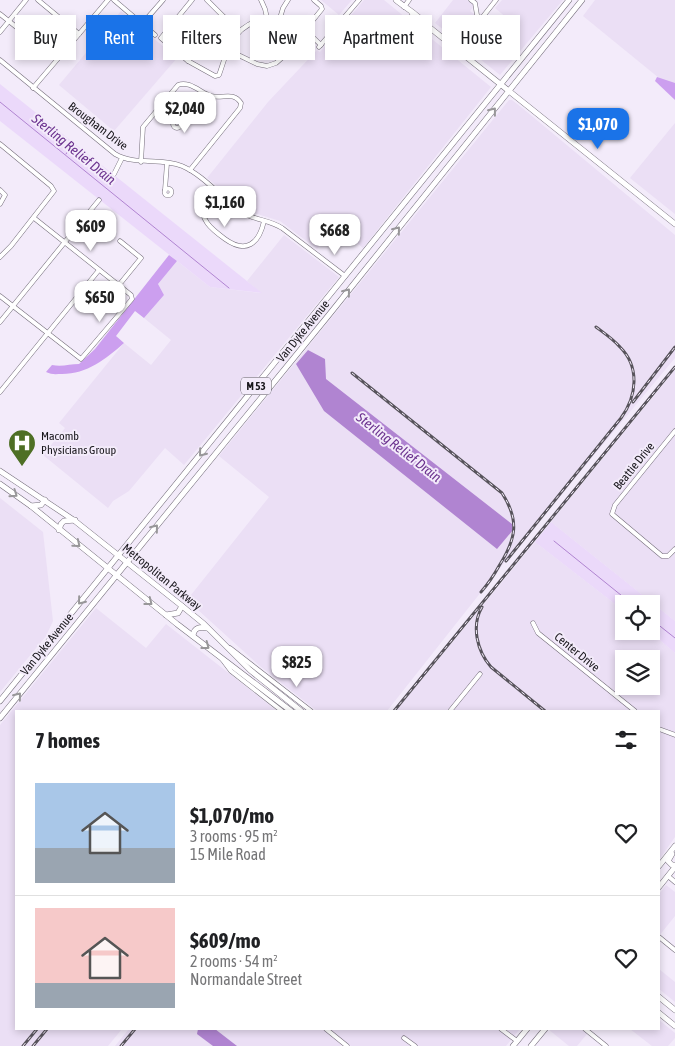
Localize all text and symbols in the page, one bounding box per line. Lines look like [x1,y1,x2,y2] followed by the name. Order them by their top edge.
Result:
[15,15,76,60] chip: Buy
[86,15,153,60] chip: Rent
[163,15,240,60] chip: Filters
[250,15,315,60] chip: New
[325,15,432,60] chip: Apartment
[442,15,520,60] chip: House
[144,92,226,134] pin: $2,040
[66,99,130,153] street label: Brougham Drive
[165,99,205,117] text: $2,040
[487,108,495,117] one-way arrow
[557,108,639,150] pin: $1,070
[28,110,119,188] water label: Sterling Relief Drain
[578,115,618,133] text: $1,070
[184,186,266,228] pin: $1,160
[205,193,245,211] text: $1,160
[61,210,121,252] pin: $609
[305,214,365,256] pin: $668
[76,217,106,235] text: $609
[320,221,350,239] text: $668
[391,227,400,236] one-way arrow
[70,280,130,323] pin: $650
[85,288,115,306] text: $650
[341,289,350,298] one-way arrow
[274,297,332,365] street label: Van Dyke Avenue
[241,378,271,394] road number: M 53
[353,408,445,485] water label: Sterling Relief Drain
[7,428,37,467] hospital icon: Macomb Physicians Group
[41,429,116,457] place label: Macomb Physicians Group
[611,440,657,492] street label: Beattie Drive
[198,447,207,456] one-way arrow
[8,488,18,497] one-way arrow
[149,524,158,533] one-way arrow
[71,539,80,547] one-way arrow
[120,541,204,613] street label: Metropolitan Parkway
[615,595,660,695] map controls
[615,595,660,640] button: locate
[77,596,86,605] one-way arrow
[143,596,152,604] one-way arrow
[18,610,76,678] street label: Van Dyke Avenue
[552,630,602,674] street label: Center Drive
[200,640,210,649] one-way arrow
[267,646,327,688] pin: $825
[615,650,660,695] button: layers
[282,653,312,671] text: $825
[13,693,21,702] one-way arrow
[612,726,640,754] icon: filters
[35,728,100,752] text: 7 homes
[75,803,135,863] icon: home
[190,803,274,827] text: $1,070/mo
[612,819,640,847] icon: heart
[190,827,278,845] text: 3 rooms · 95 m²
[190,845,266,863] text: 15 Mile Road
[75,928,135,988] icon: home
[190,928,261,952] text: $609/mo
[612,944,640,972] icon: heart
[190,952,278,970] text: 2 rooms · 54 m²
[190,970,302,988] text: Normandale Street

